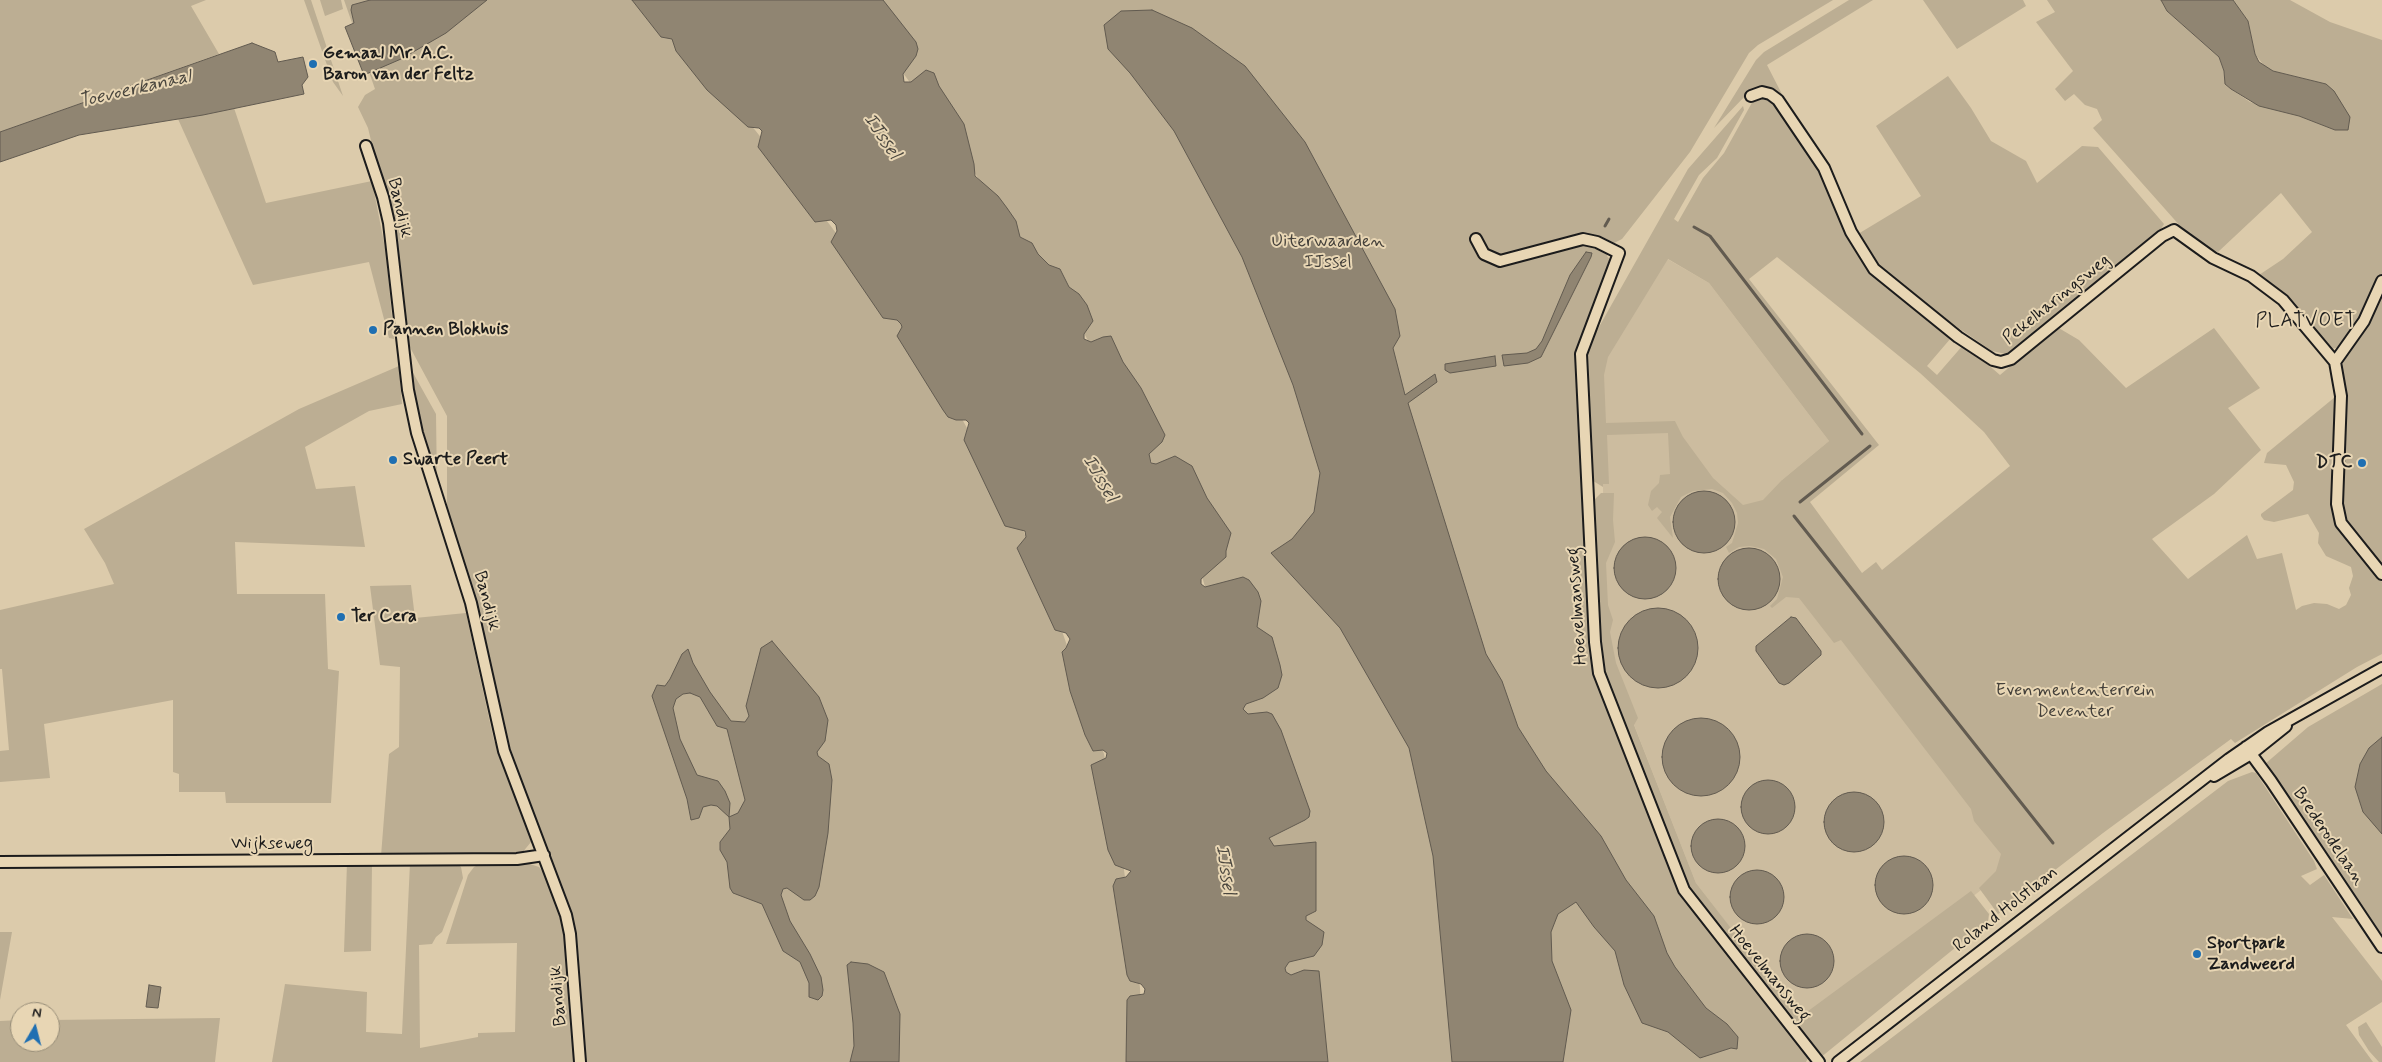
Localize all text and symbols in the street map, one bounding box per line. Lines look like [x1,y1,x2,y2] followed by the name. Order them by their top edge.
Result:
[323,43,474,86] place label: Gemaal Mr. A.C. Baron van der Feltz
[307,58,319,70] marker: Gemaal Mr. A.C. Baron van der Feltz
[77,66,193,114] water label: Toevoerkanaal
[857,110,905,164] water label: IJssel
[382,176,416,240] street label: Bandijk
[1271,231,1385,274] park label: Uiterwaarden IJssel
[1999,250,2115,350] street label: Pekelharingsweg
[2254,311,2358,333] district label: PLATVOET
[383,319,509,341] place label: Pannen Blokhuis
[367,324,379,336] marker: Pannen Blokhuis
[403,449,508,471] place label: Swarte Peert
[1077,452,1121,506] water label: IJssel
[2316,452,2352,474] place label: DTC
[387,454,399,466] marker: Swarte Peert
[2356,457,2368,469] marker: DTC
[1563,546,1593,666] street label: Hoevelmansweg
[468,569,504,633] street label: Bandijk
[351,606,417,628] place label: Ter Cera
[335,611,347,623] marker: Ter Cera
[1995,680,2155,722] park label: Evenmententerrein Deventer
[2287,784,2369,890] street label: Brederodelaan
[231,833,313,855] street label: Wijkseweg
[1209,844,1239,896] water label: IJssel
[1949,862,2063,958] street label: Roland Holstlaan
[1723,921,1815,1027] street label: Hoevelmansweg
[2207,933,2295,976] place label: Sportpark Zandweerd
[2191,948,2203,960] marker: Sportpark Zandweerd
[546,965,572,1027] street label: Bandijk
[10,1002,60,1052] north arrow
[31,1004,43,1023] text: N

